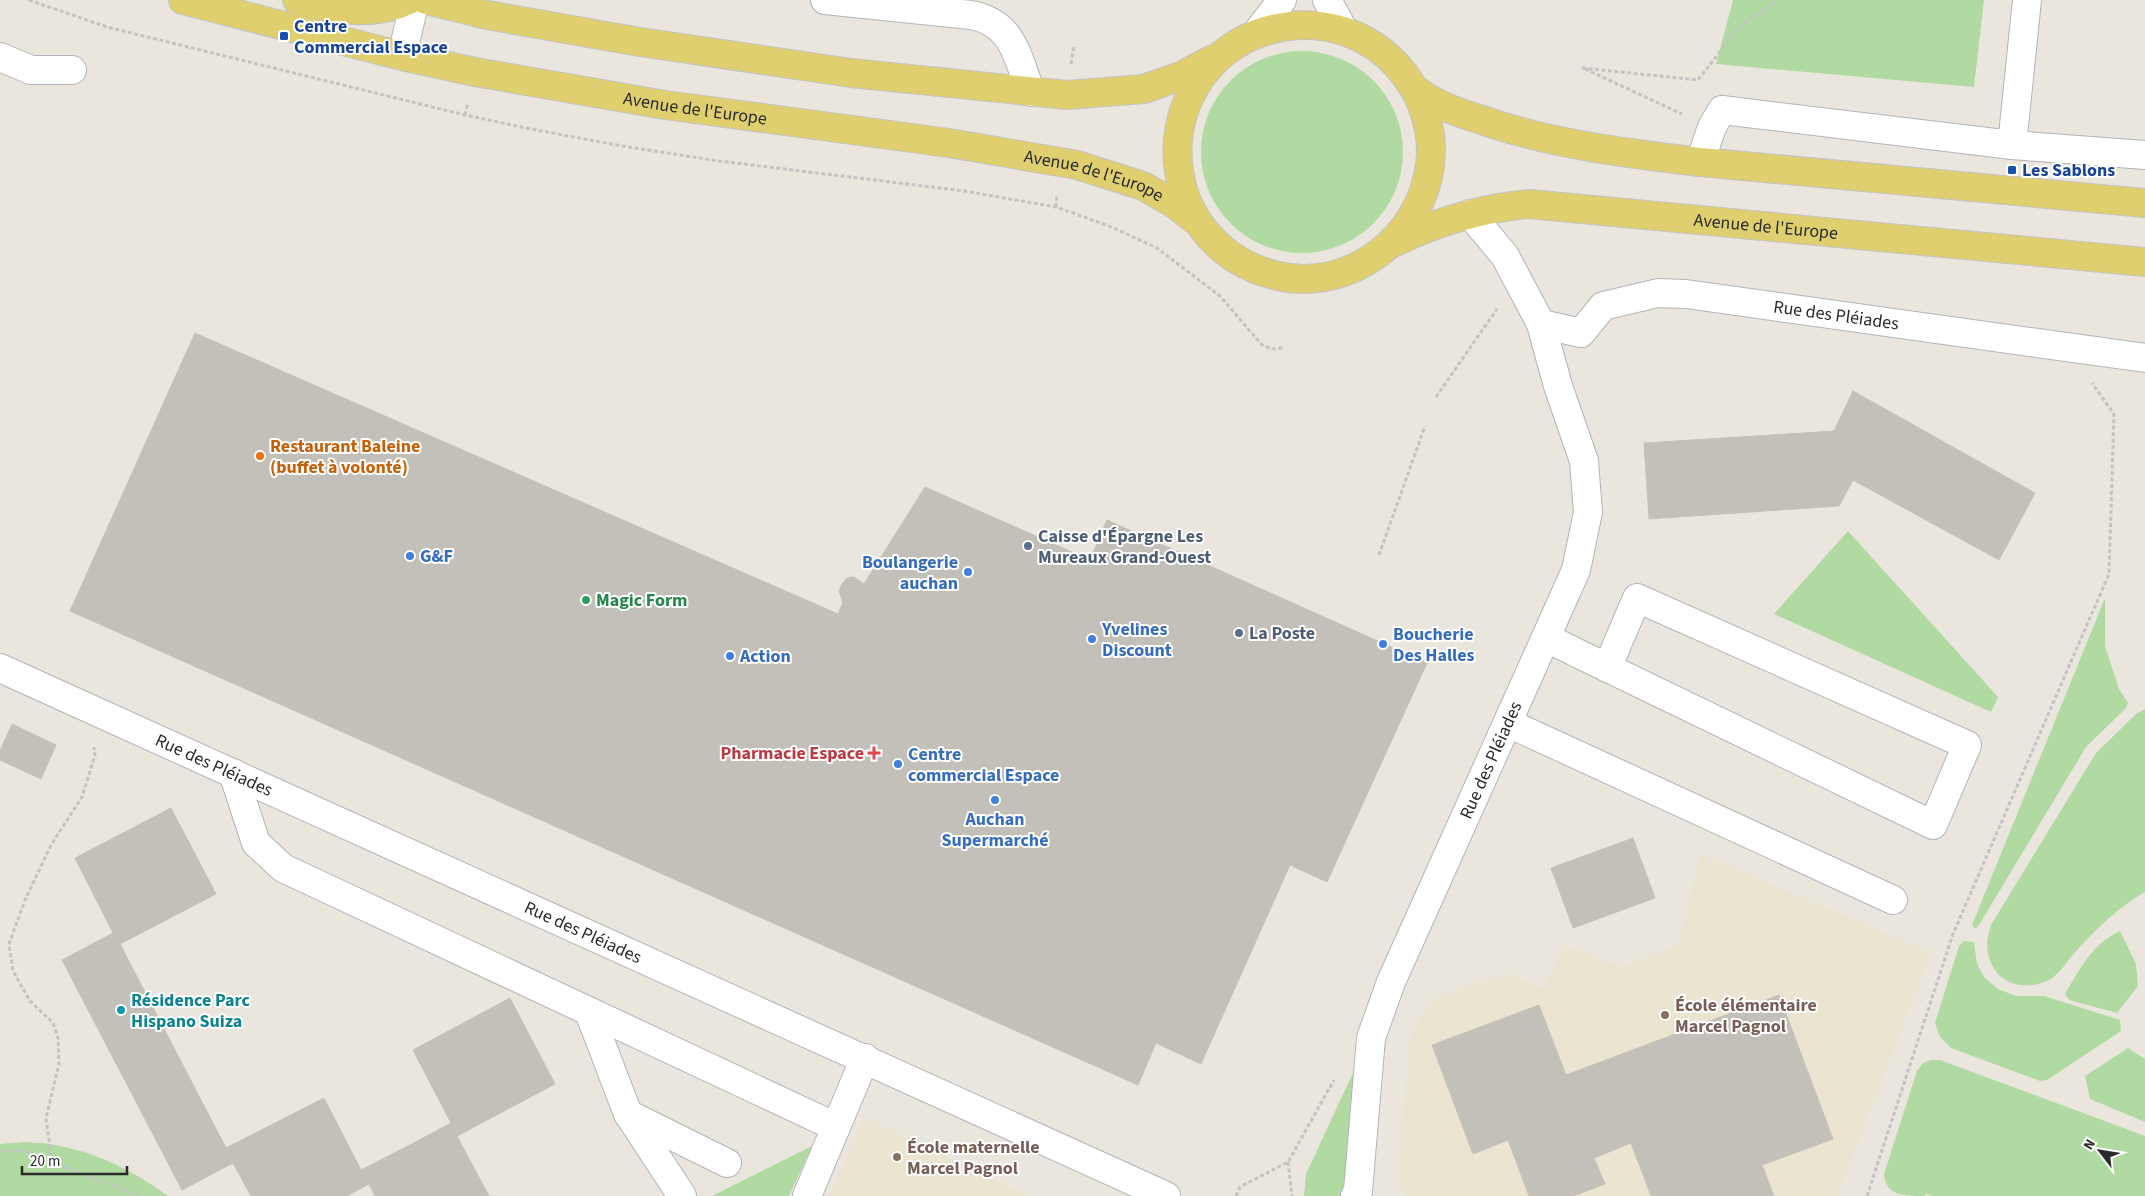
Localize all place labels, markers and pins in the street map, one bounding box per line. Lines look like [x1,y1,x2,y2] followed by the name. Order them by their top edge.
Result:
[294,14,448,60] place label: Centre Commercial Espace
[278,30,290,42] marker: Centre Commercial Espace
[2022,158,2115,183] place label: Les Sablons
[2006,164,2018,176] marker: Les Sablons
[270,434,420,480] place label: Restaurant Baleine (buffet à volonté)
[254,450,266,462] marker: Restaurant Baleine (buffet à volonté)
[1038,524,1211,570] place label: Caisse d'Épargne Les Mureaux Grand-Ouest
[1022,540,1034,552] marker: Caisse d'Épargne Les Mureaux Grand-Ouest
[420,544,453,569] place label: G&F
[404,550,416,562] marker: G&F
[862,550,958,596] place label: Boulangerie auchan
[962,566,974,578] marker: Boulangerie auchan
[596,588,688,613] place label: Magic Form
[580,594,592,606] marker: Magic Form
[1101,617,1172,663] place label: Yvelines Discount
[1249,621,1315,646] place label: La Poste
[1393,622,1475,668] place label: Boucherie Des Halles
[1233,627,1245,639] marker: La Poste
[1086,633,1098,645] marker: Yvelines Discount
[1377,638,1389,650] marker: Boucherie Des Halles
[739,644,791,669] place label: Action
[724,650,736,662] marker: Action
[720,741,864,766] place label: Pharmacie Espace
[908,742,1059,788] place label: Centre commercial Espace
[868,747,880,759] marker: Pharmacie Espace
[892,758,904,770] marker: Centre commercial Espace
[989,794,1001,806] marker: Auchan Supermarché
[942,807,1048,853] place label: Auchan Supermarché
[131,988,251,1034] place label: Résidence Parc Hispano Suiza
[1675,993,1817,1039] place label: École élémentaire Marcel Pagnol
[115,1004,127,1016] marker: Résidence Parc Hispano Suiza
[1659,1009,1671,1021] marker: École élémentaire Marcel Pagnol
[907,1135,1040,1181] place label: École maternelle Marcel Pagnol
[891,1151,903,1163] marker: École maternelle Marcel Pagnol

